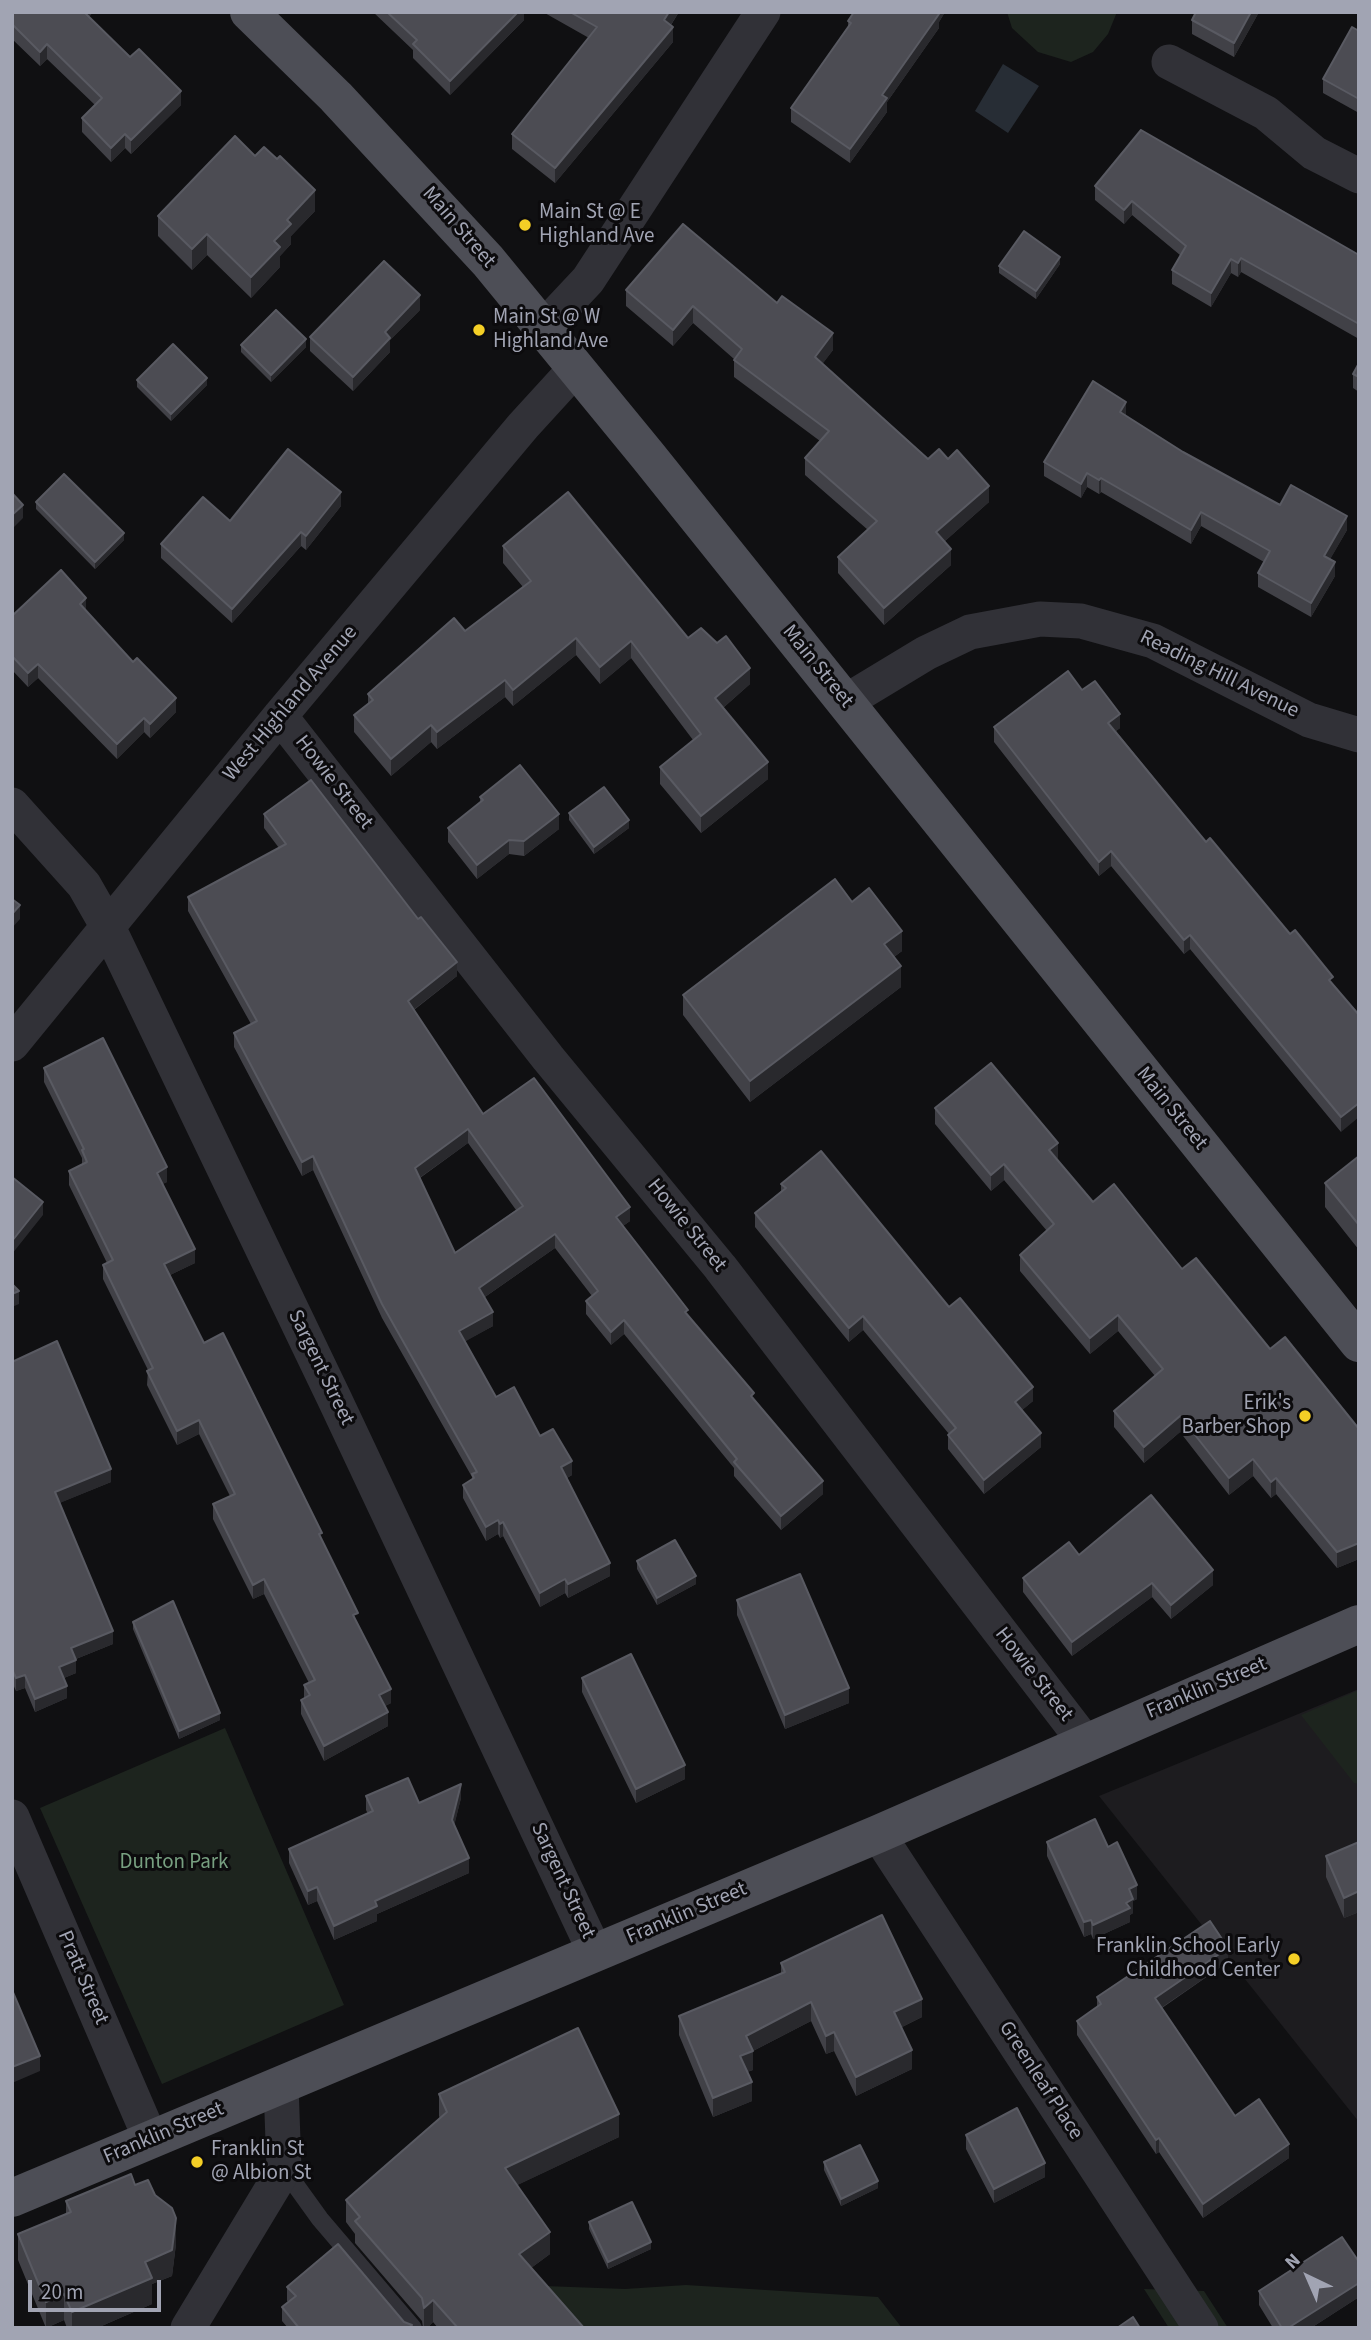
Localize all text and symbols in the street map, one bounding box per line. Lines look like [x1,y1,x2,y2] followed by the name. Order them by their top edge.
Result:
[416,182,500,274] street label: Main Street
[539,200,655,250] place label: Main St @ E Highland Ave
[517,217,533,233] marker: Main St @ E Highland Ave
[493,305,609,355] place label: Main St @ W Highland Ave
[471,322,487,338] marker: Main St @ W Highland Ave
[776,620,858,714] street label: Main Street
[219,621,363,787] street label: West Highland Avenue
[1135,626,1303,724] street label: Reading Hill Avenue
[288,731,378,835] street label: Howie Street
[1130,1062,1212,1156] street label: Main Street
[641,1174,731,1278] street label: Howie Street
[281,1306,359,1430] street label: Sargent Street
[1182,1391,1291,1441] place label: Erik's Barber Shop
[1297,1408,1313,1424] marker: Erik's Barber Shop
[988,1623,1078,1727] street label: Howie Street
[1143,1652,1271,1726] street label: Franklin Street
[524,1819,600,1943] street label: Sargent Street
[120,1850,228,1876] park label: Dunton Park
[623,1877,751,1951] street label: Franklin Street
[51,1927,113,2029] street label: Pratt Street
[1096,1934,1280,1984] place label: Franklin School Early Childhood Center
[1286,1951,1302,1967] marker: Franklin School Early Childhood Center
[992,2017,1088,2145] street label: Greenleaf Place
[100,2097,228,2171] street label: Franklin Street
[211,2137,311,2187] place label: Franklin St @ Albion St
[189,2154,205,2170] marker: Franklin St @ Albion St
[1273,2242,1343,2312] north arrow
[1279,2247,1307,2276] text: N
[32,2266,164,2310] scale bar
[41,2277,83,2307] text: 20 m

